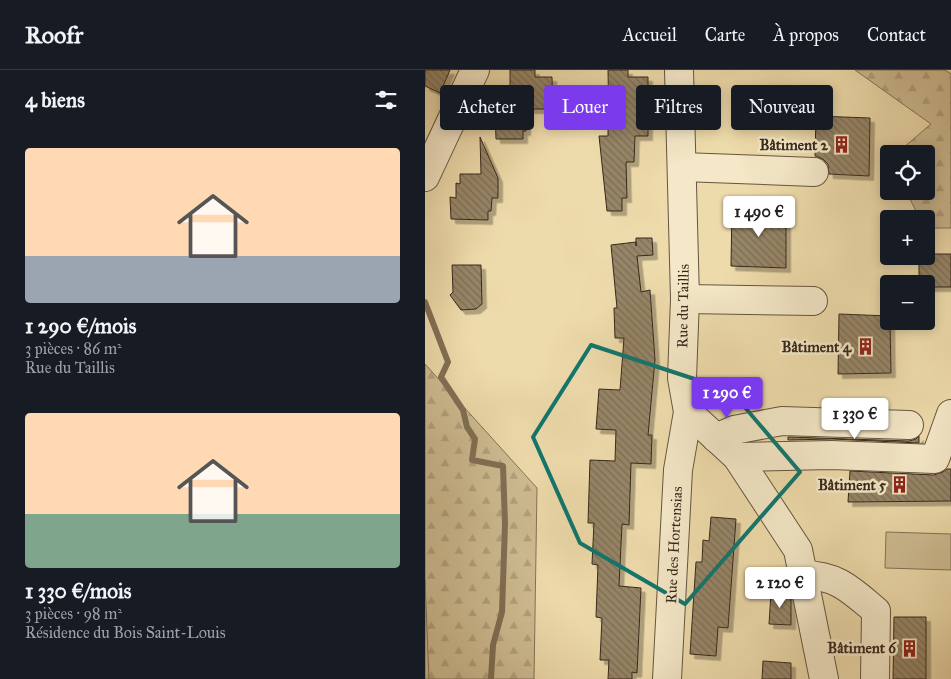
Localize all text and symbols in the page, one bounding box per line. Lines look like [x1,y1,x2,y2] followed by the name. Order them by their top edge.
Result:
[25,20,83,50] text: Roofr
[623,24,677,46] text: Accueil
[705,24,745,46] text: Carte
[773,24,839,46] text: À propos
[867,24,926,46] text: Contact
[440,85,534,130] chip: Acheter
[544,85,626,130] chip: Louer
[636,85,721,130] chip: Filtres
[731,85,833,130] chip: Nouveau
[372,86,400,114] icon: filters
[25,87,85,113] text: 4 biens
[832,135,852,155] building icon: Bâtiment 2
[760,136,829,154] place label: Bâtiment 2
[880,145,935,330] map controls
[880,145,935,200] button: locate
[168,181,258,271] icon: home
[713,196,805,238] pin: 1 490 €
[734,202,784,221] text: 1 490 €
[880,210,935,265] button: +
[673,264,693,348] street label: Rue du Taillis
[880,275,935,330] button: −
[25,313,136,339] text: 1 290 €/mois
[855,337,875,357] building icon: Bâtiment 4
[782,338,852,357] place label: Bâtiment 4
[25,339,122,358] text: 3 pièces · 86 m²
[25,358,115,377] text: Rue du Taillis
[681,376,773,419] pin: 1 290 €
[703,383,751,402] text: 1 290 €
[809,398,901,440] pin: 1 330 €
[832,404,878,423] text: 1 330 €
[168,446,258,536] icon: home
[890,475,910,495] building icon: Bâtiment 5
[818,476,886,494] place label: Bâtiment 5
[662,486,686,604] street label: Rue des Hortensias
[734,566,826,609] pin: 2 120 €
[756,573,804,592] text: 2 120 €
[25,578,132,604] text: 1 330 €/mois
[25,604,122,623] text: 3 pièces · 98 m²
[25,623,226,642] text: Résidence du Bois Saint-Louis
[900,638,920,658] building icon: Bâtiment 6
[827,639,897,657] place label: Bâtiment 6

